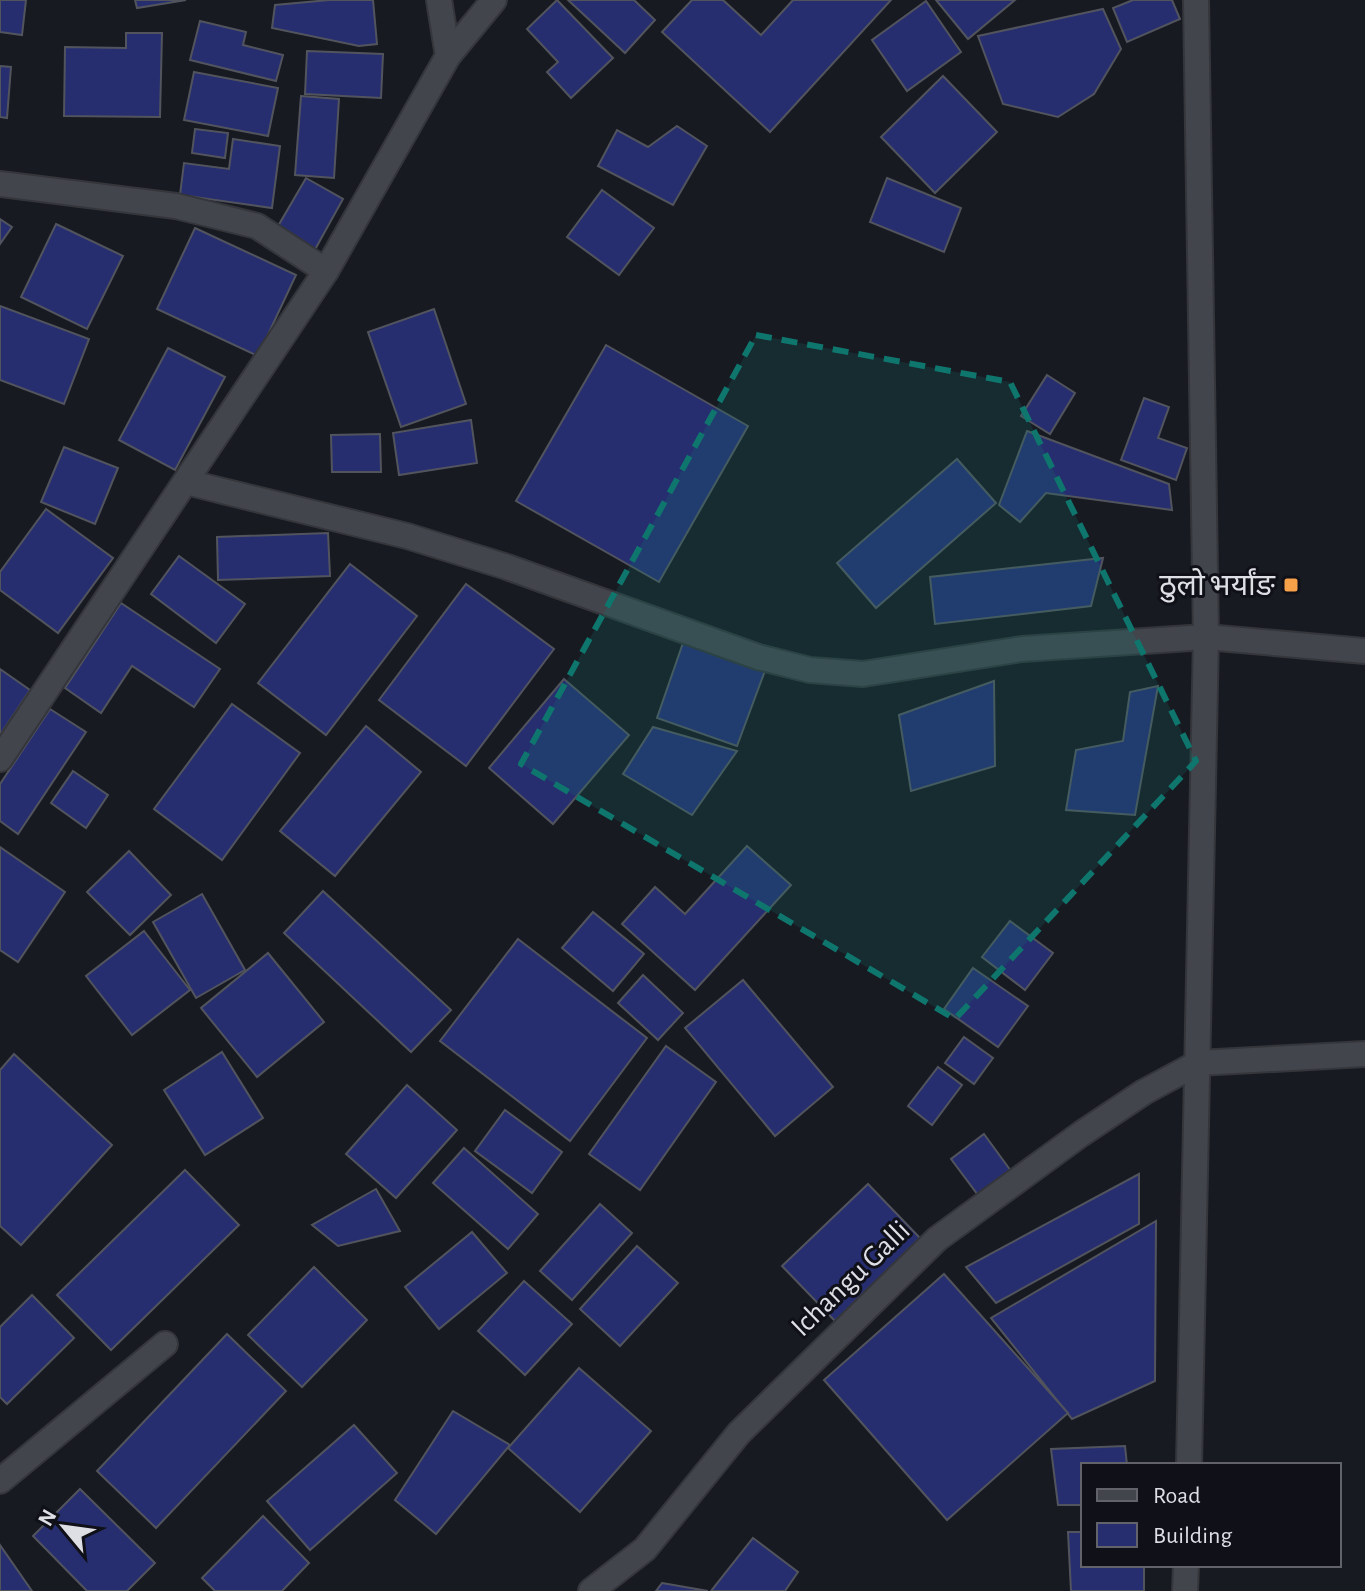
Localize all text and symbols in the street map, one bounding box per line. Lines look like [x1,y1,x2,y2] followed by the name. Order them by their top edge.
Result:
[1159,568,1276,603] place label: ठुलो भर्यांङ
[1282,576,1300,594] marker: ठुलो भर्यांङ
[786,1215,916,1342] street label: Ichangu Galli
[1081,1463,1341,1567] legend
[1153,1484,1201,1508] text: Road
[24,1487,104,1567] north arrow
[34,1506,61,1530] text: N
[1153,1524,1232,1548] text: Building

